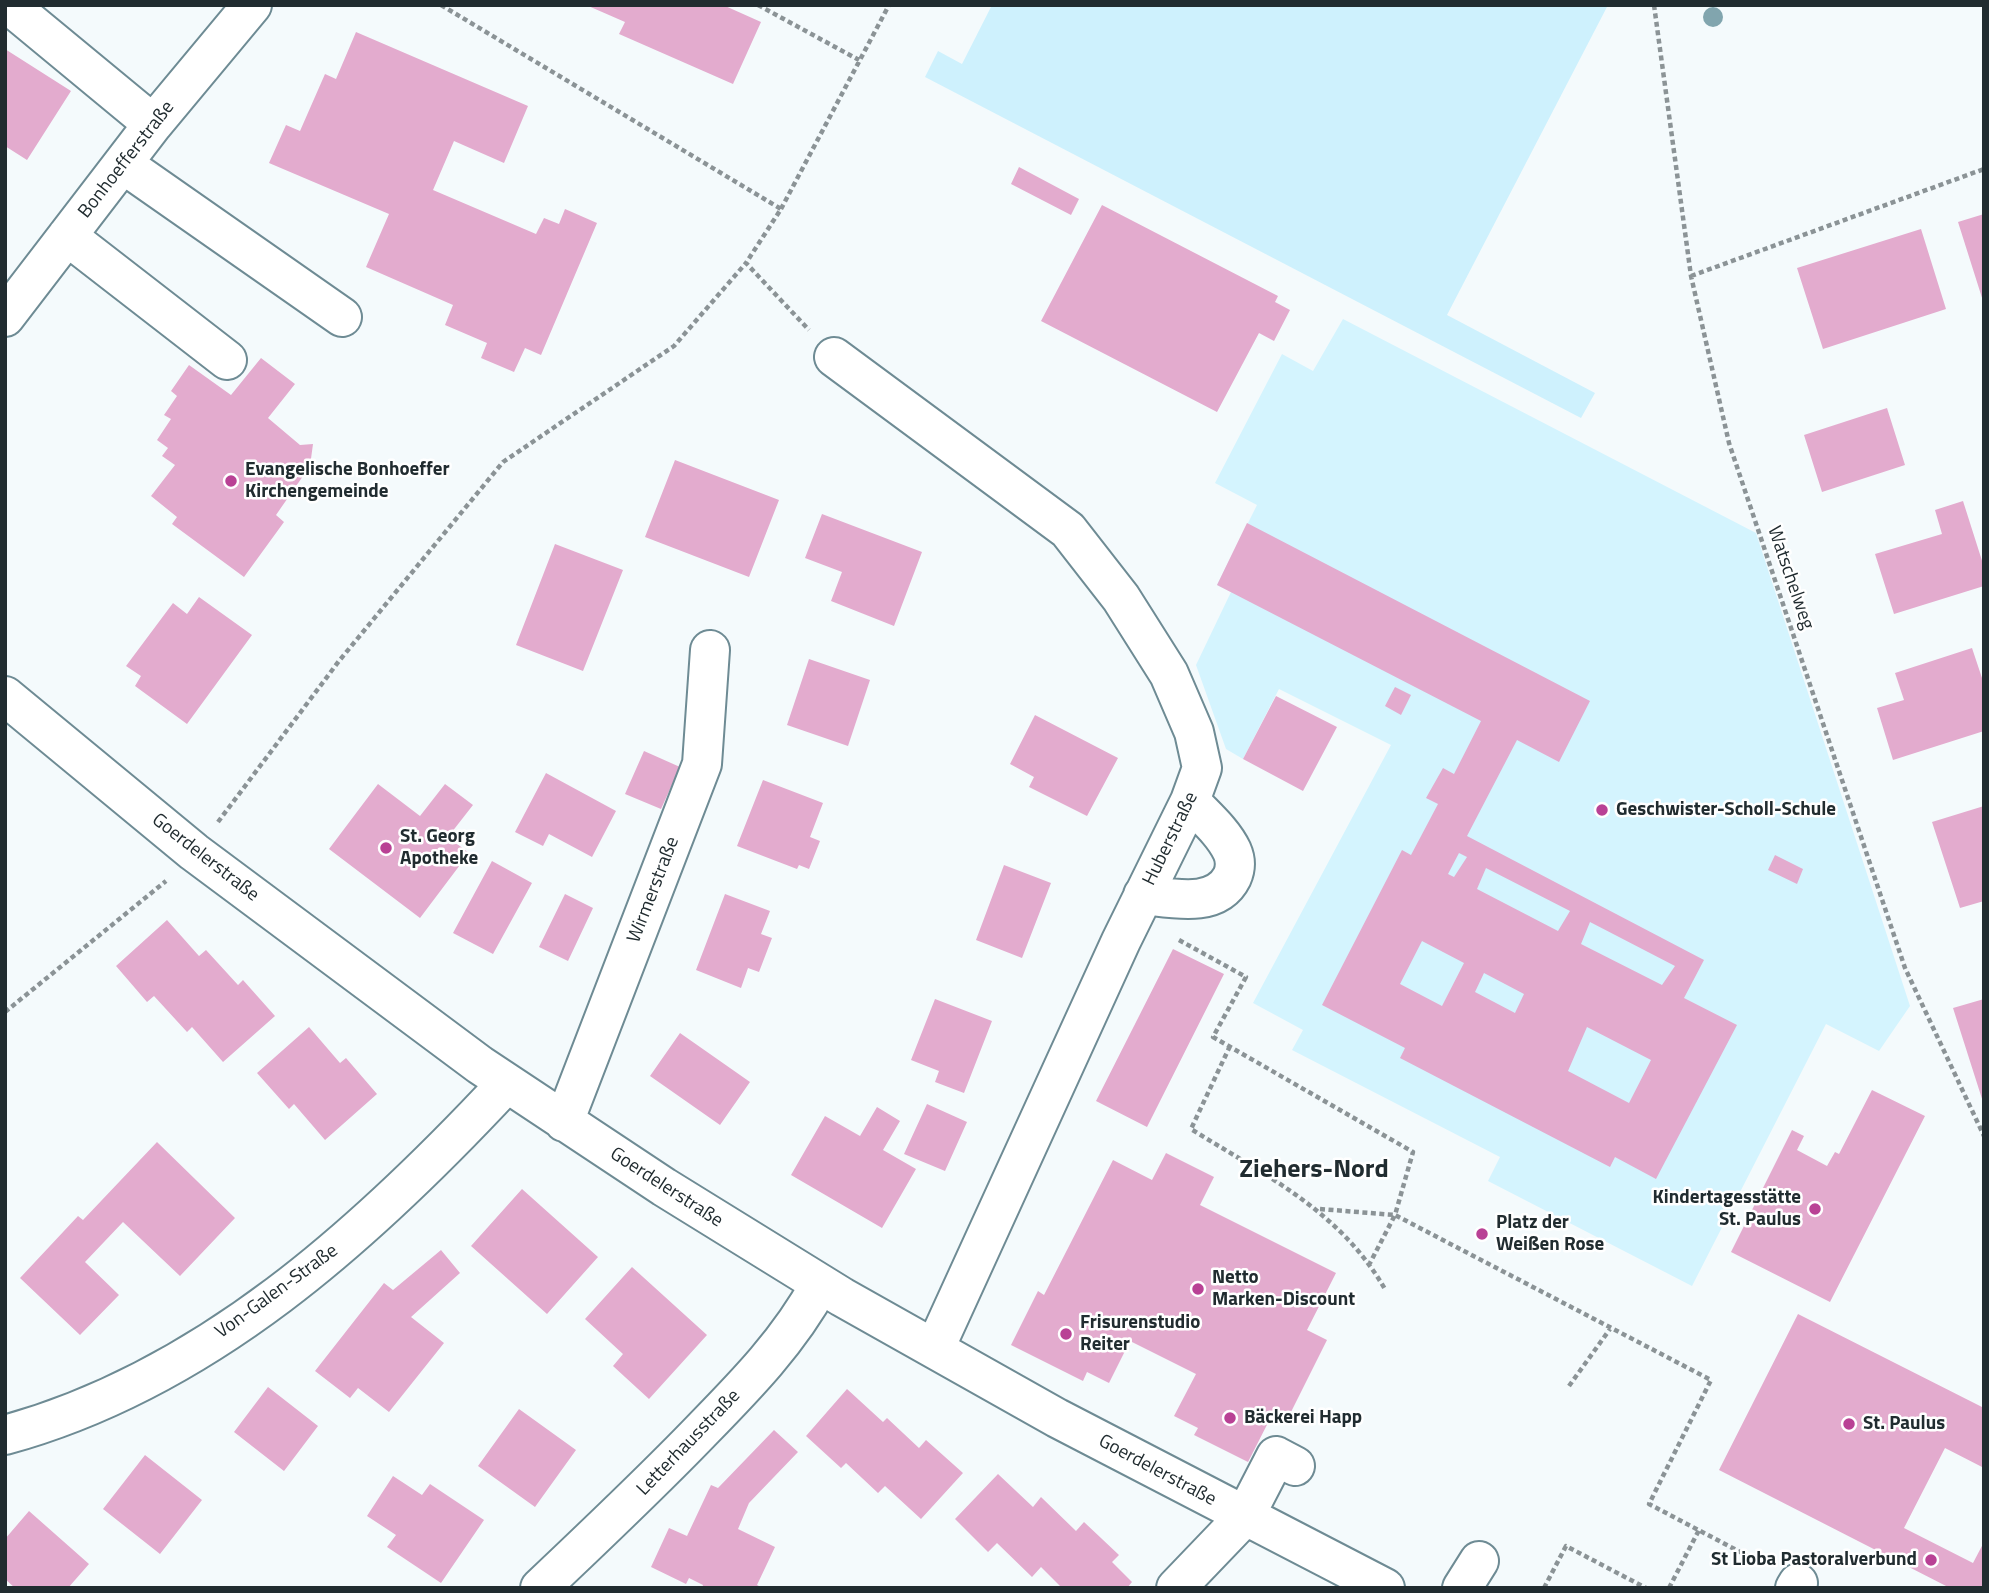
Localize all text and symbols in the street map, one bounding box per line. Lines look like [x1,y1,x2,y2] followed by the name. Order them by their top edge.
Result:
[74,97,180,223] street label: Bonhoefferstraße
[245,459,450,503] place label: Evangelische Bonhoeffer Kirchengemeinde
[223,473,239,489] marker: Evangelische Bonhoeffer Kirchengemeinde
[1762,523,1818,633] street label: Watschelweg
[1139,789,1203,889] street label: Huberstraße
[1616,799,1836,821] place label: Geschwister-Scholl-Schule
[1594,802,1610,818] marker: Geschwister-Scholl-Schule
[147,809,263,907] street label: Goerdelerstraße
[400,826,478,870] place label: St. Georg Apotheke
[623,834,685,946] street label: Wirmerstraße
[378,840,394,856] marker: St. Georg Apotheke
[605,1143,727,1233] street label: Goerdelerstraße
[1239,1155,1389,1187] district label: Ziehers-Nord
[1653,1187,1801,1231] place label: Kindertagesstätte St. Paulus
[1807,1201,1823,1217] marker: Kindertagesstätte St. Paulus
[1496,1212,1604,1256] place label: Platz der Weißen Rose
[1474,1226,1490,1242] marker: Platz der Weißen Rose
[211,1240,343,1344] street label: Von-Galen-Straße
[1212,1267,1355,1311] place label: Netto Marken-Discount
[1190,1281,1206,1297] marker: Netto Marken-Discount
[1080,1312,1200,1356] place label: Frisurenstudio Reiter
[1058,1326,1074,1342] marker: Frisurenstudio Reiter
[633,1385,745,1501] street label: Letterhausstraße
[1244,1407,1362,1429] place label: Bäckerei Happ
[1222,1410,1238,1426] marker: Bäckerei Happ
[1863,1413,1945,1435] place label: St. Paulus
[1841,1416,1857,1432] marker: St. Paulus
[1094,1430,1220,1512] street label: Goerdelerstraße
[1711,1549,1917,1571] place label: St Lioba Pastoralverbund
[1923,1552,1939,1568] marker: St Lioba Pastoralverbund

